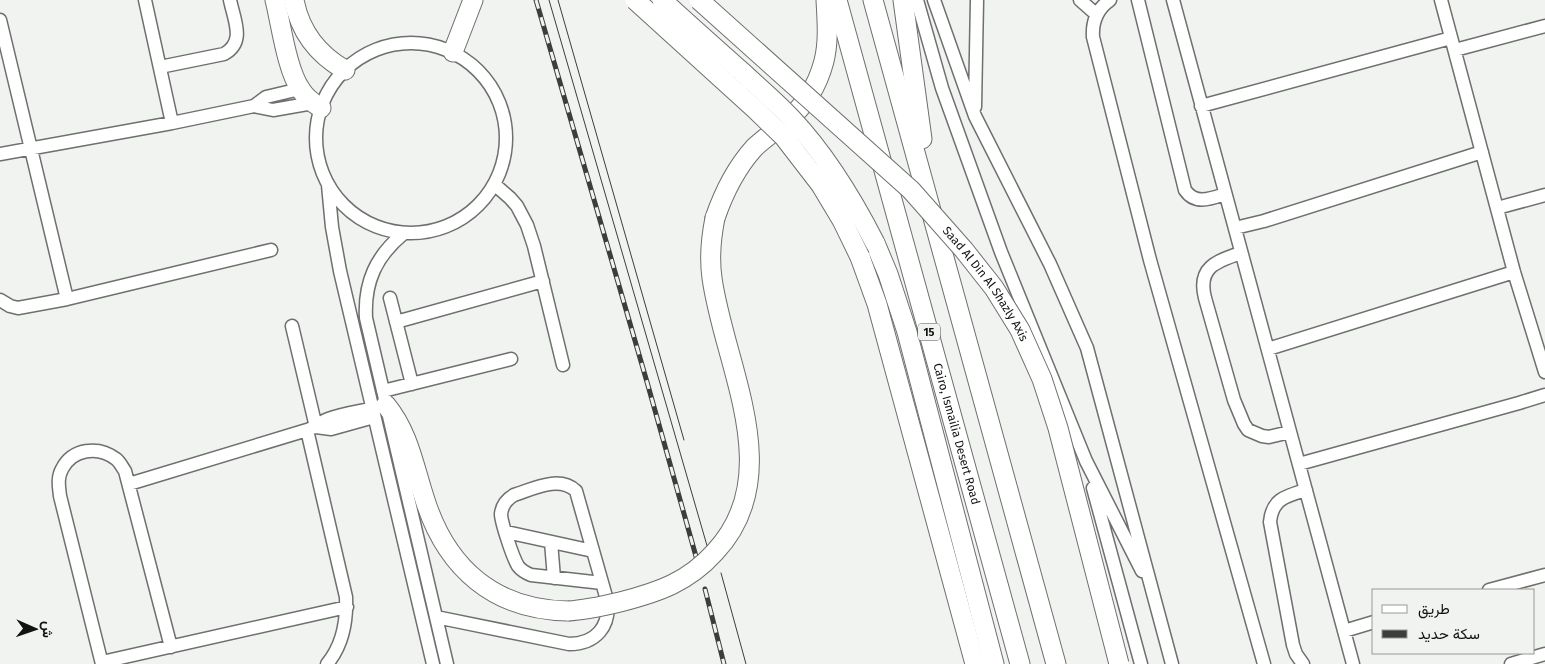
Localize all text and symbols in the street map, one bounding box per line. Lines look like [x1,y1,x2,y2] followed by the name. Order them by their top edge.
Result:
[940,224,1031,344] street label: Saad Al Din Al Shazly Axis
[918,324,940,341] road number: 15
[930,362,983,506] street label: Cairo, Ismailia Desert Road
[1372,589,1535,654] legend
[1418,600,1450,619] text: طريق
[10,604,60,654] north arrow
[39,621,56,638] text: ش
[1418,625,1480,643] text: سكة حديد

